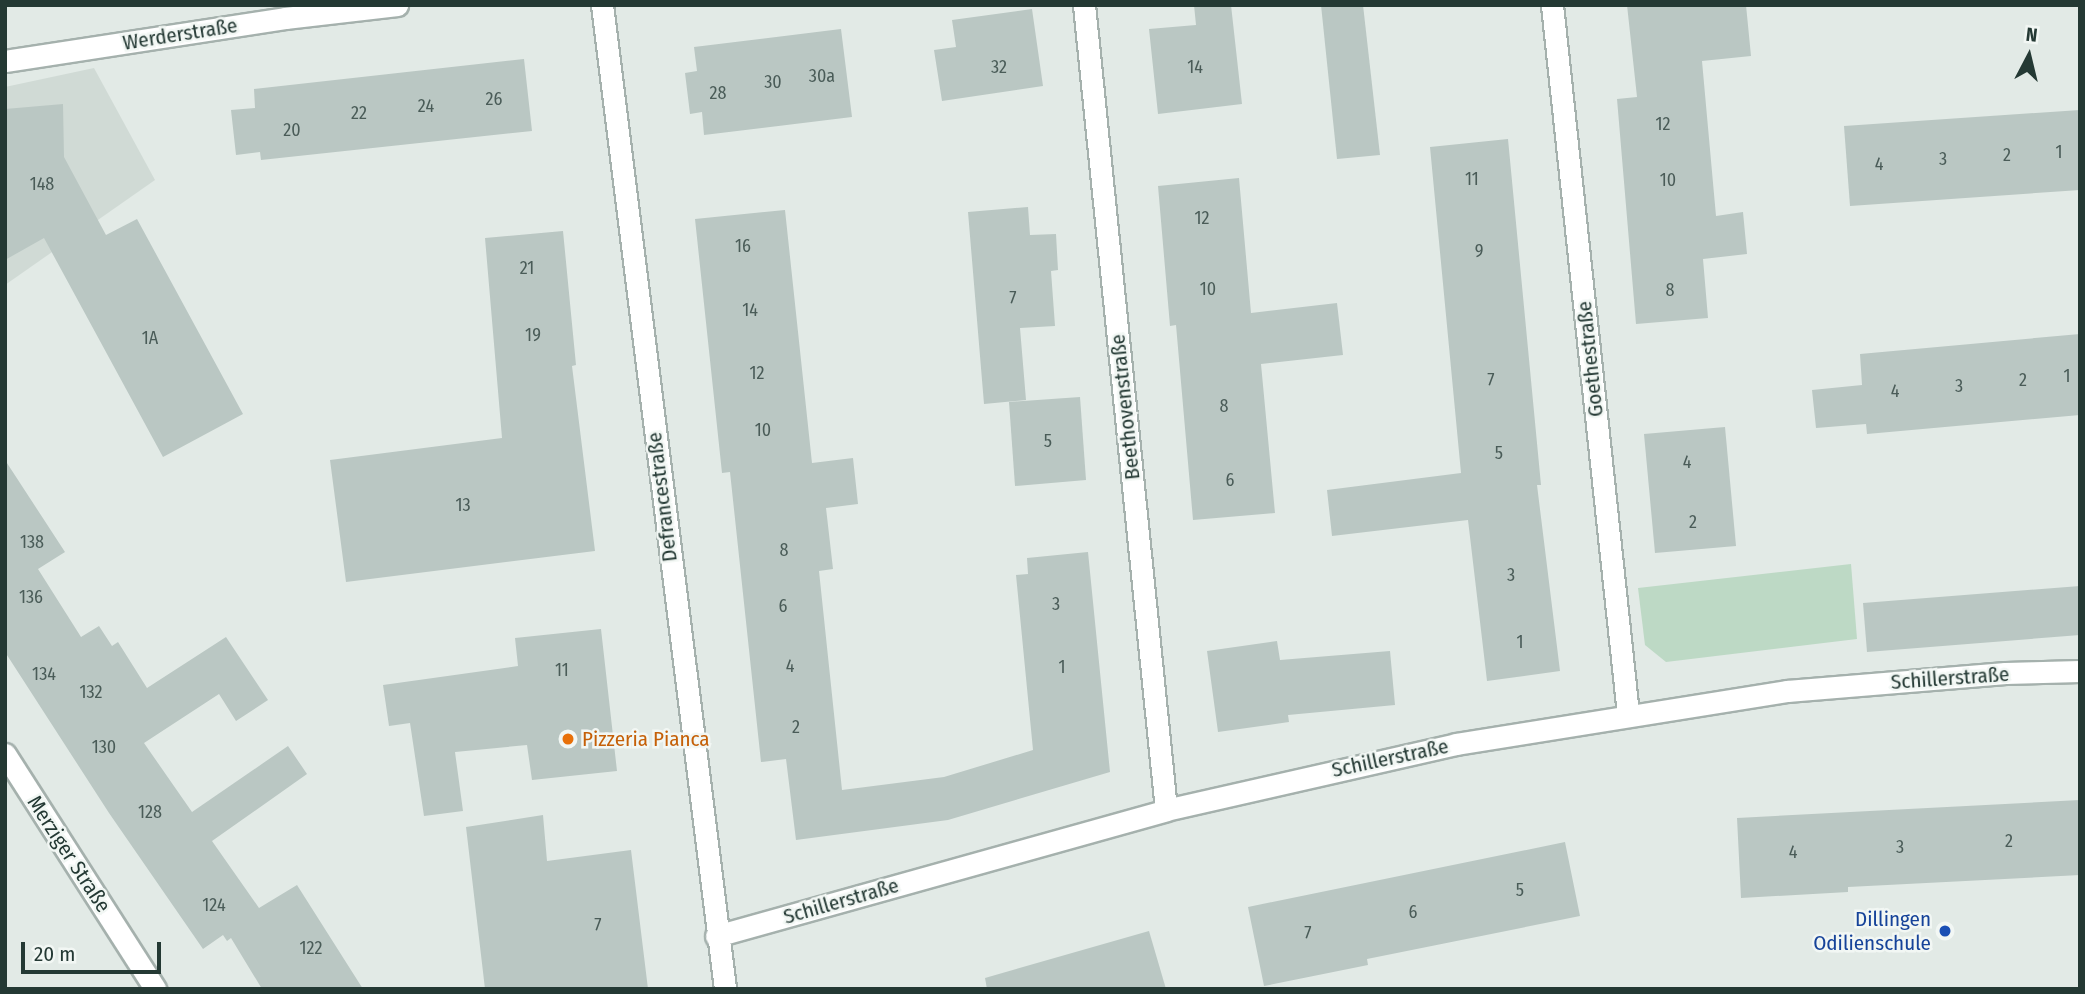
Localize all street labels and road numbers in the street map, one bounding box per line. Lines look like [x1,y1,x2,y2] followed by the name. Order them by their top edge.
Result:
[121,13,239,55] street label: Werderstraße
[1571,300,1609,418] street label: Goethestraße
[1105,333,1145,481] street label: Beethovenstraße
[642,431,682,563] street label: Defrancestraße
[1890,661,2010,695] street label: Schillerstraße
[1329,733,1451,783] street label: Schillerstraße
[22,791,116,917] street label: Merziger Straße
[781,873,901,929] street label: Schillerstraße

